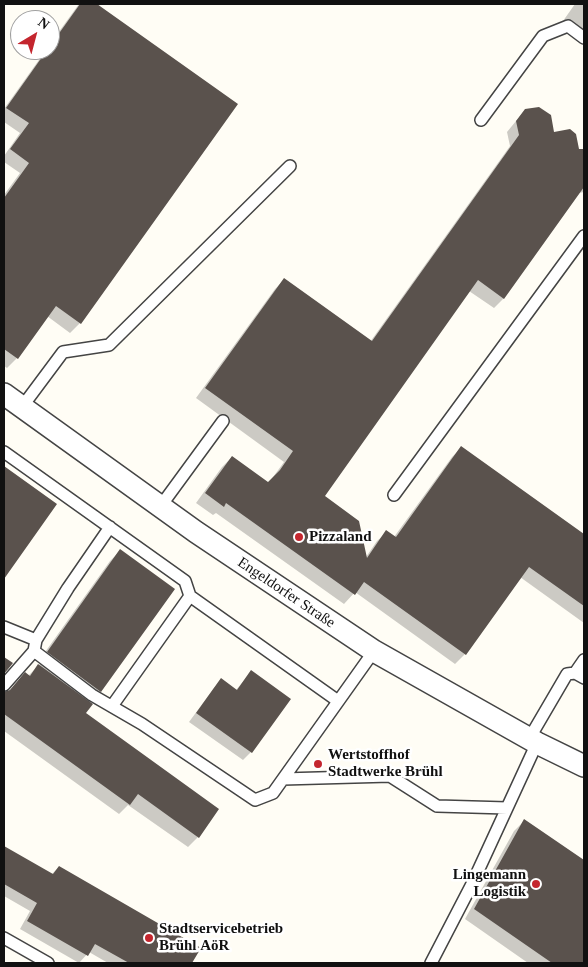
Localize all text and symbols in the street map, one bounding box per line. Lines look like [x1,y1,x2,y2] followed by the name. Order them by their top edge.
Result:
[10,10,60,60] north arrow
[35,14,52,32] text: N
[309,528,371,546] place label: Pizzaland
[293,531,305,543] marker: Pizzaland
[234,554,338,632] street label: Engeldorfer Straße
[328,746,443,781] place label: Wertstoffhof Stadtwerke Brühl
[312,758,324,770] marker: Wertstoffhof Stadtwerke Brühl
[453,866,526,901] place label: Lingemann Logistik
[530,878,542,890] marker: Lingemann Logistik
[159,920,283,955] place label: Stadtservicebetrieb Brühl AöR
[143,932,155,944] marker: Stadtservicebetrieb Brühl AöR

